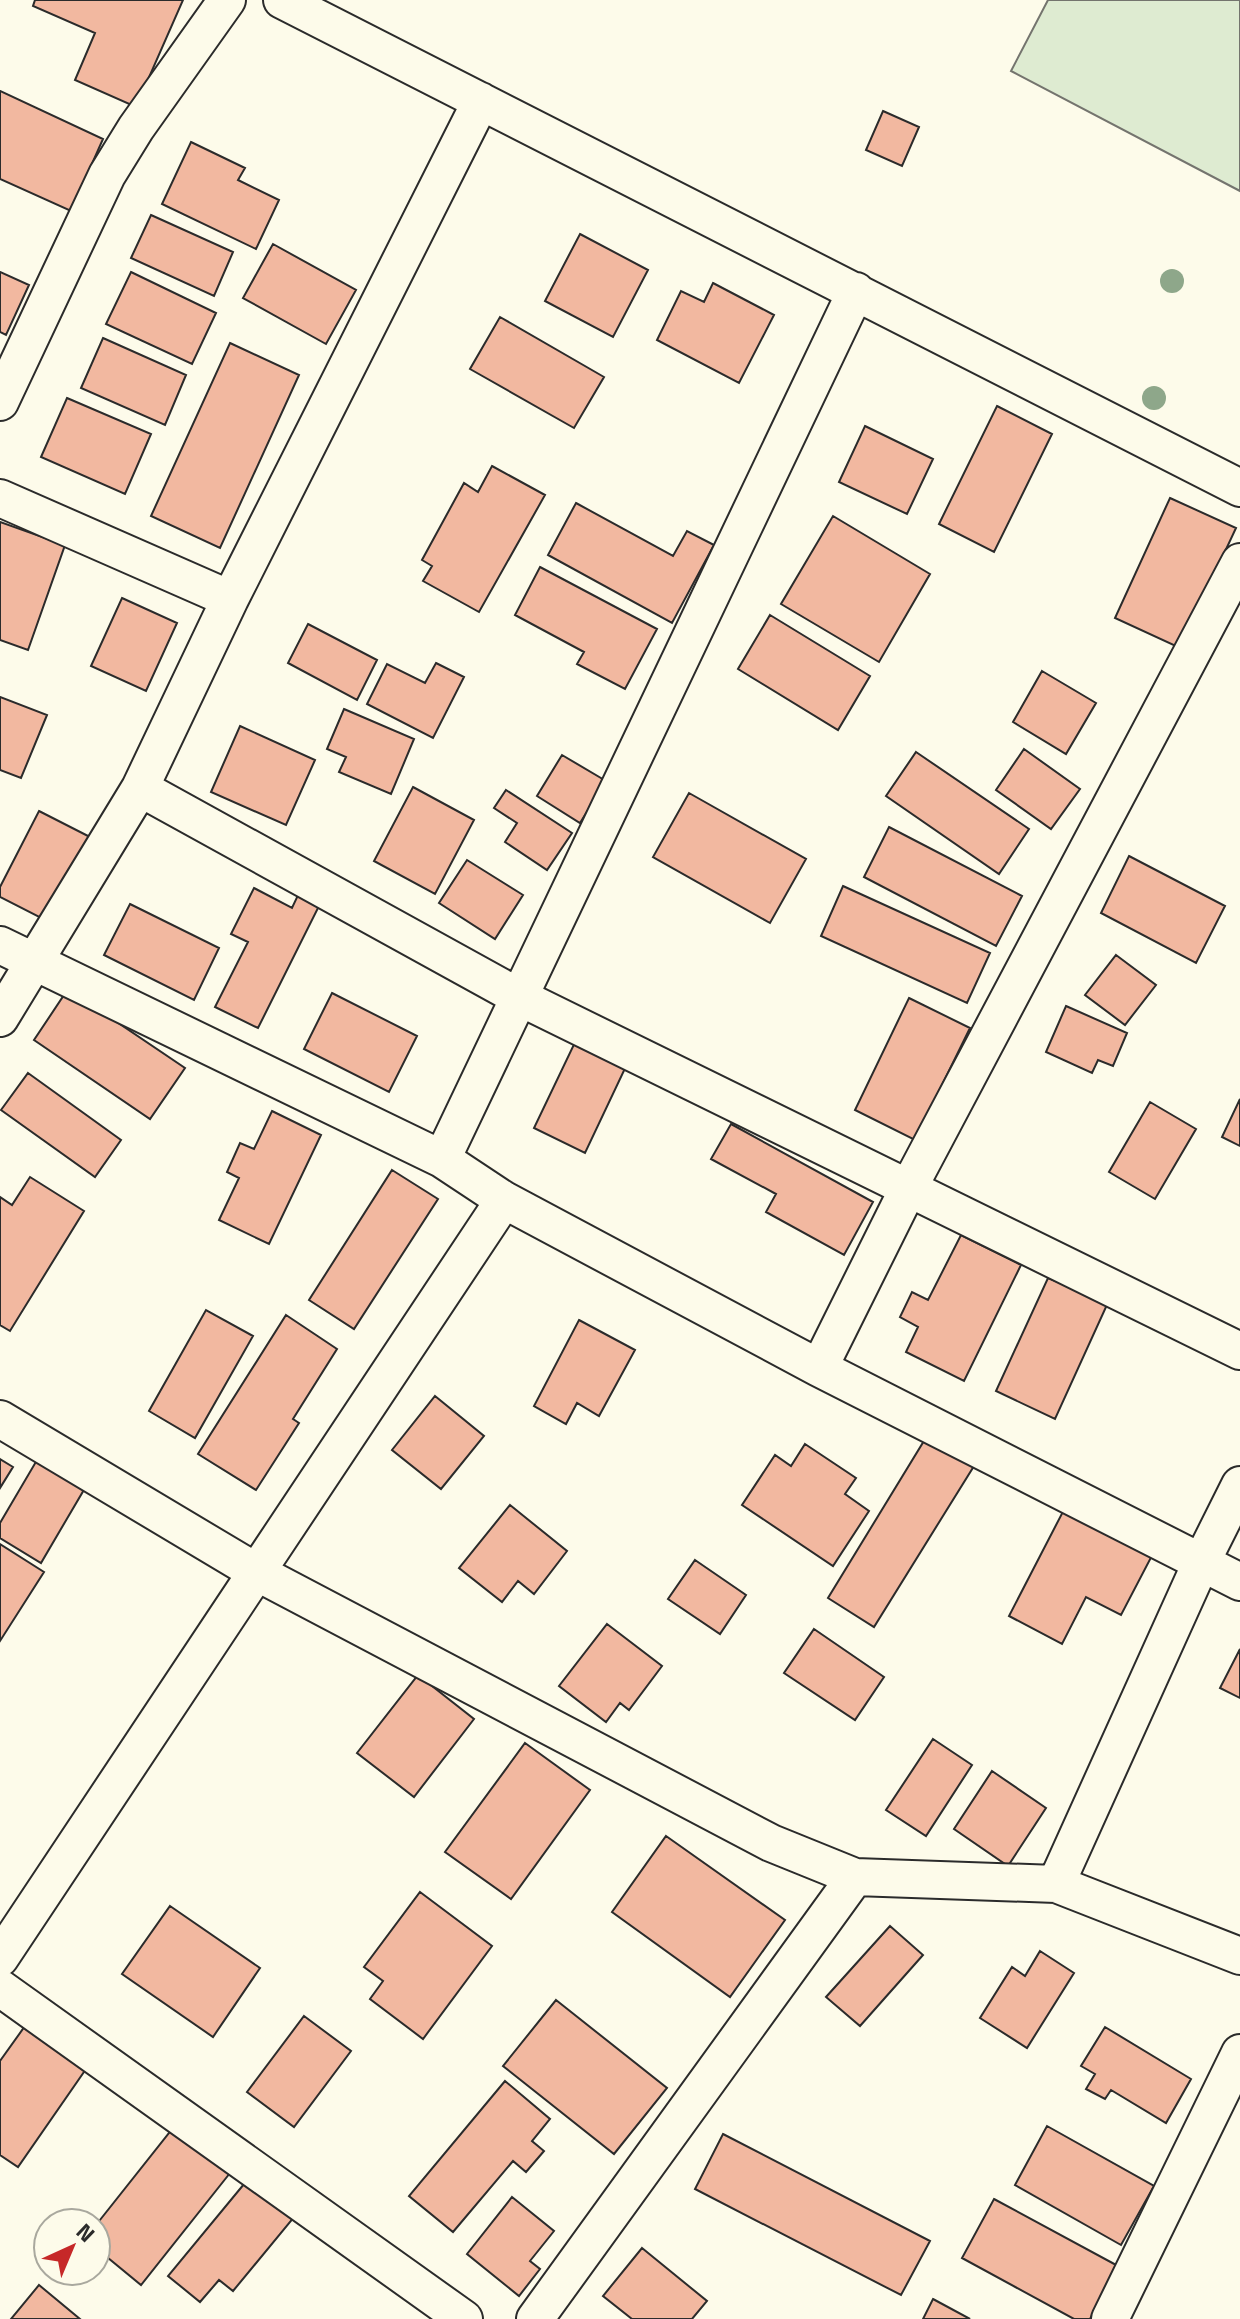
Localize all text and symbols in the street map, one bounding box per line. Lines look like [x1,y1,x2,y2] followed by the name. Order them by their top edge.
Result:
[32,2207,112,2287] north arrow
[69,2215,103,2250] text: N

